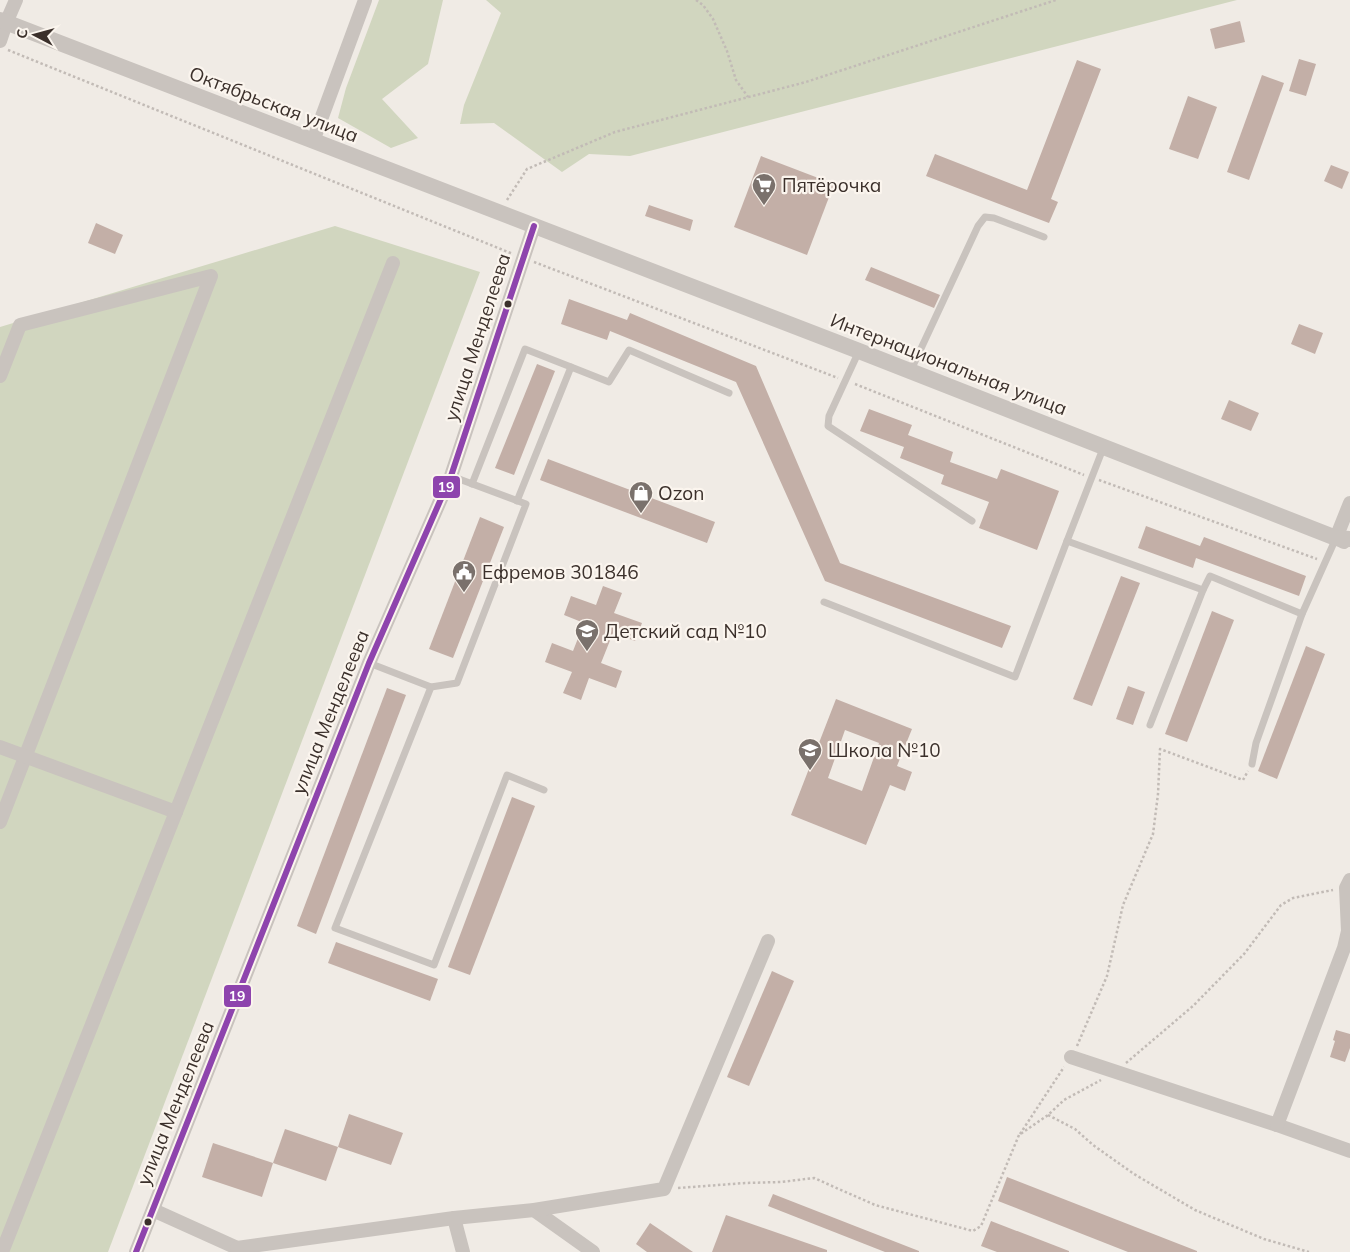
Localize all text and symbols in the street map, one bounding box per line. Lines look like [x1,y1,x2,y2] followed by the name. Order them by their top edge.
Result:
[10,10,60,60] north arrow
[13,28,32,39] text: С
[186,61,362,147] street label: Октябрьская улица
[751,172,777,206] supermarket icon: Пятёрочка
[782,173,881,197] place label: Пятёрочка
[439,250,515,424] street label: улица Менделеева
[503,299,513,309] unlabelled marker
[827,308,1071,420] street label: Интернациональная улица
[432,475,461,499] line badge: 19
[438,478,454,496] text: 19
[628,480,654,514] shop icon: Ozon
[658,481,704,505] place label: Ozon
[451,559,477,593] public building icon: Ефремов 301846
[482,560,639,584] place label: Ефремов 301846
[574,618,600,652] school or university icon: Детский сад №10
[604,619,767,643] place label: Детский сад №10
[286,626,374,798] street label: улица Менделеева
[797,737,823,771] school or university icon: Школа №10
[828,738,941,762] place label: Школа №10
[223,984,252,1008] line badge: 19
[229,987,245,1005] text: 19
[131,1017,219,1189] street label: улица Менделеева
[143,1217,153,1227] unlabelled marker

